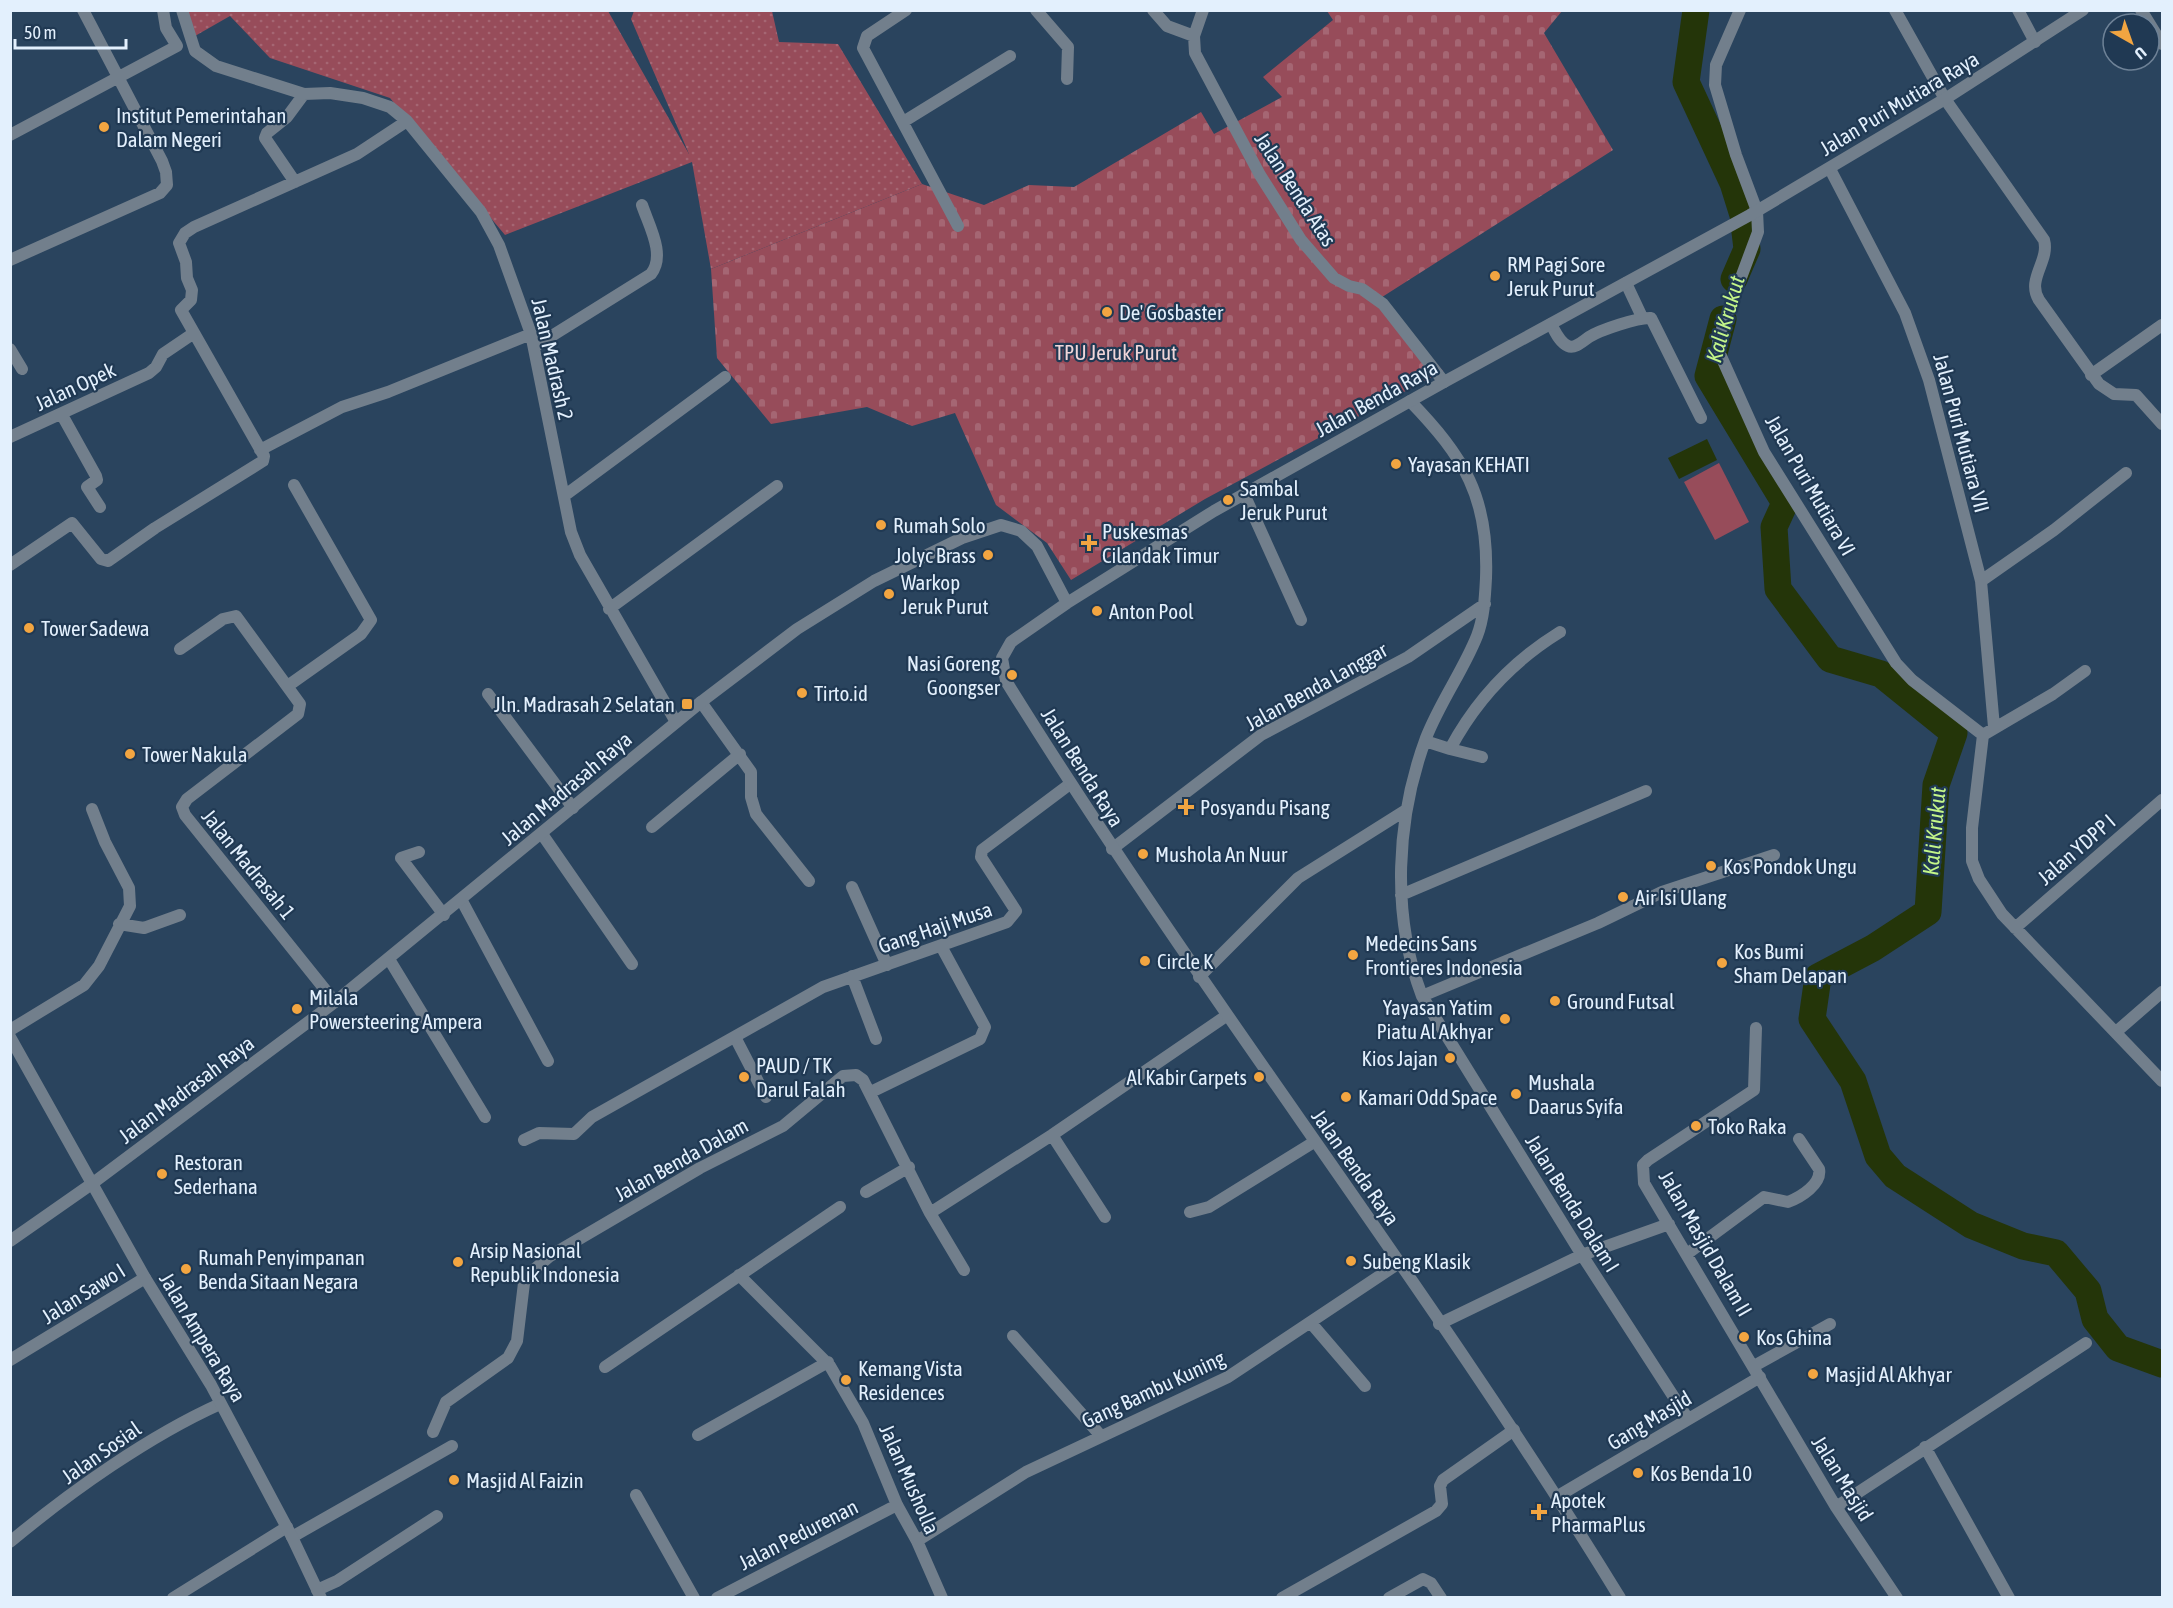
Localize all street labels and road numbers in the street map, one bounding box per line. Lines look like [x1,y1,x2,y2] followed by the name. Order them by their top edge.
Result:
[1815,46,1983,160] street label: Jalan Puri Mutiara Raya
[1250,128,1342,250] street label: Jalan Benda Atas
[527,296,579,422] street label: Jalan Madrash 2
[1929,351,1995,515] street label: Jalan Puri Mutiara VII
[1311,355,1441,441] street label: Jalan Benda Raya
[31,357,119,415] street label: Jalan Opek
[1761,411,1861,559] street label: Jalan Puri Mutiara VI
[1241,637,1392,735] street label: Jalan Benda Langgar
[1037,703,1129,831] street label: Jalan Benda Raya
[496,726,636,850] street label: Jalan Madrasah Raya
[197,804,301,924] street label: Jalan Madrasah 1
[2032,809,2120,889] street label: Jalan YDPP I
[875,896,995,958] street label: Gang Haji Musa
[114,1030,258,1148] street label: Jalan Madrasah Raya
[1307,1105,1405,1229] street label: Jalan Benda Raya
[610,1112,752,1206] street label: Jalan Benda Dalam
[1521,1130,1625,1276] street label: Jalan Benda Dalam I
[1655,1166,1757,1320] street label: Jalan Masjid Dalam II
[37,1258,129,1328] street label: Jalan Sawo I
[155,1268,251,1406] street label: Jalan Ampera Raya
[1078,1345,1228,1433] street label: Gang Bambu Kuning
[1603,1386,1695,1454] street label: Gang Masjid
[57,1416,146,1488] street label: Jalan Sosial
[875,1420,945,1538] street label: Jalan Musholla
[1807,1431,1879,1525] street label: Jalan Masjid
[734,1494,862,1574] street label: Jalan Pedurenan

